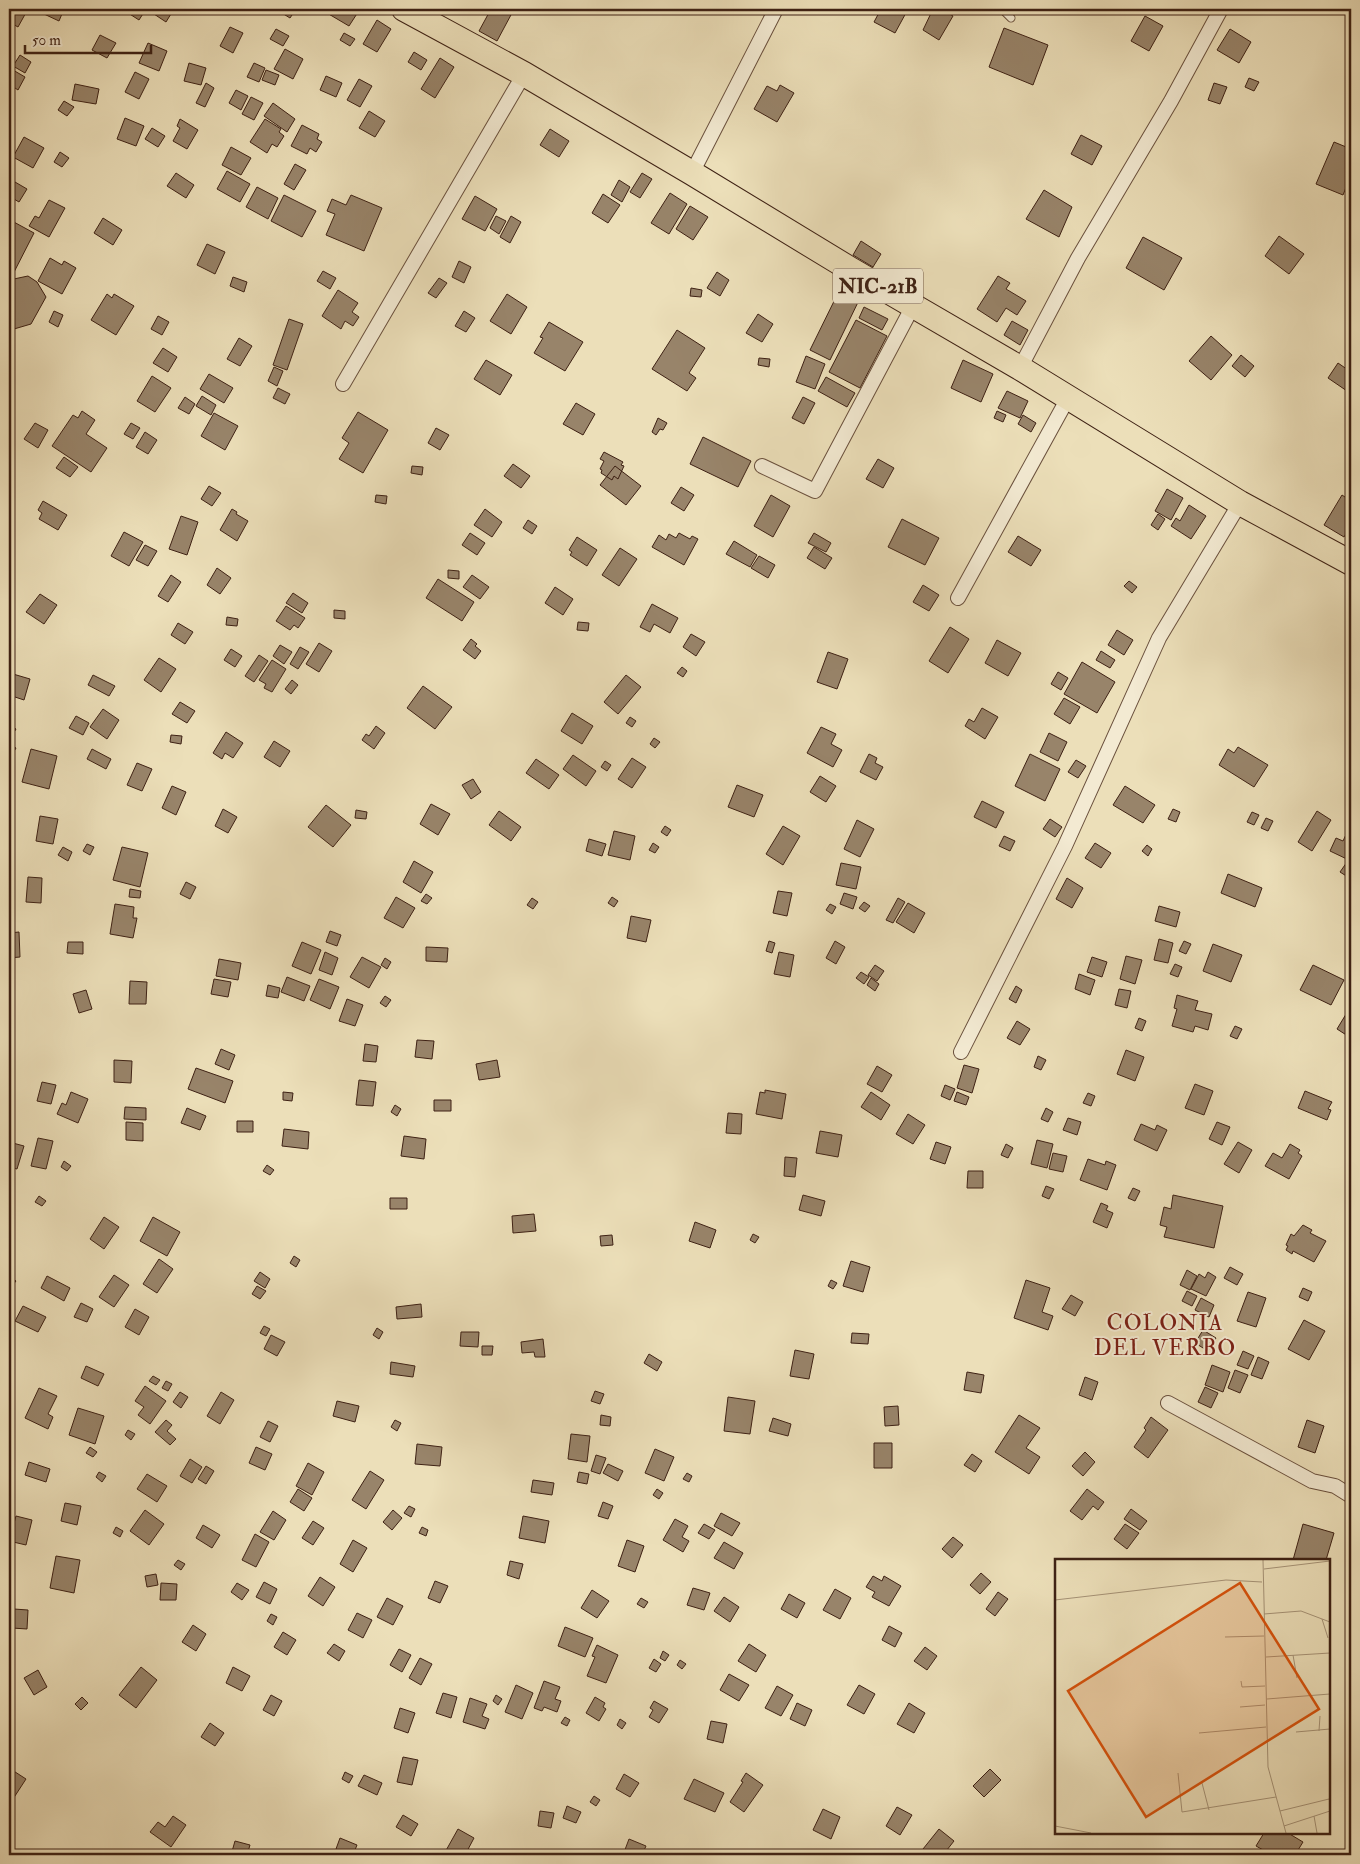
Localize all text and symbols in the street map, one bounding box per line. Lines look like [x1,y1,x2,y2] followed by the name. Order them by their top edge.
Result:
[25,22,151,54] scale bar
[32,31,61,50] text: 50 m
[833,268,923,304] road number: NIC-21B
[1094,1309,1236,1362] district label: COLONIA DEL VERBO
[1055,1559,1330,1834] inset map

